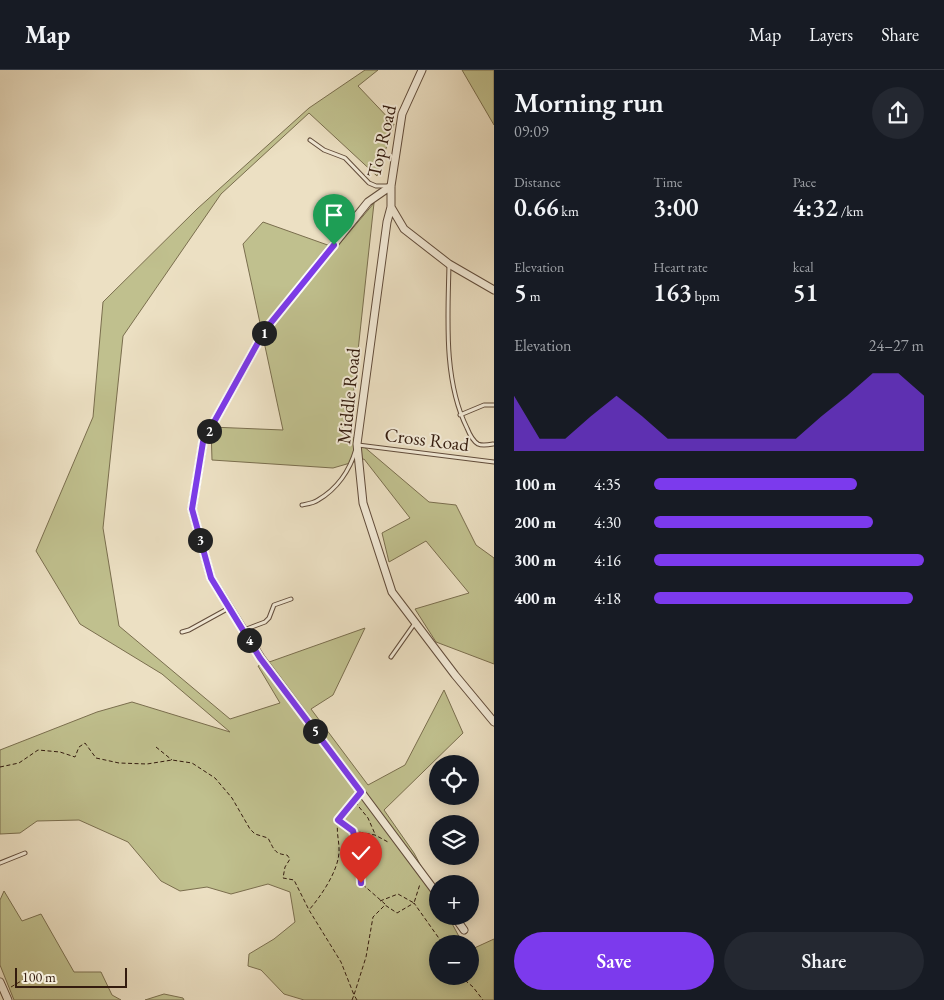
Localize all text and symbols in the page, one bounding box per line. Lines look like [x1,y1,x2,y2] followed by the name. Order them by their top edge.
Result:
[25,19,70,50] text: Map
[749,23,781,46] text: Map
[809,23,853,46] text: Layers
[881,23,919,46] text: Share
[514,84,664,120] text: Morning run
[872,87,924,139] button: share
[361,102,402,180] street label: Top Road
[514,121,549,142] text: 09:09
[514,173,561,191] text: Distance
[653,173,683,191] text: Time
[793,173,816,191] text: Pace
[514,191,559,223] text: 0.66
[653,191,699,223] text: 3:00
[793,191,838,223] text: 4:32
[313,194,355,245] pin
[320,201,348,229] icon: arrive
[559,202,579,220] text: km
[838,202,864,220] text: /km
[514,258,564,276] text: Elevation
[653,258,708,276] text: Heart rate
[793,258,814,276] text: kcal
[514,276,527,308] text: 5
[653,276,692,308] text: 163
[793,276,818,308] text: 51
[527,287,541,305] text: m
[692,287,720,305] text: bpm
[252,320,276,346] pin: 1
[261,324,268,342] text: 1
[514,335,572,356] text: Elevation
[869,335,924,356] text: 24–27 m
[331,346,366,445] street label: Middle Road
[196,418,222,444] pin: 2
[206,422,213,440] text: 2
[383,422,471,457] street label: Cross Road
[514,474,556,495] text: 100 m
[594,474,621,495] text: 4:35
[514,512,556,533] text: 200 m
[594,512,621,533] text: 4:30
[188,528,212,552] pin: 3
[197,531,204,549] text: 3
[514,550,556,571] text: 300 m
[594,550,621,571] text: 4:16
[514,588,556,609] text: 400 m
[594,588,621,609] text: 4:18
[236,628,262,652] pin: 4
[246,631,253,649] text: 4
[302,718,328,744] pin: 5
[312,722,319,740] text: 5
[429,755,479,985] map controls
[429,755,479,805] button: locate
[429,815,479,865] button: layers
[340,832,382,883] pin
[347,839,375,867] icon: check
[429,875,479,925] button: +
[514,932,714,990] button: Save
[724,932,924,990] button: Share
[429,935,479,985] button: −
[15,965,128,988] scale bar
[22,968,56,986] text: 100 m

